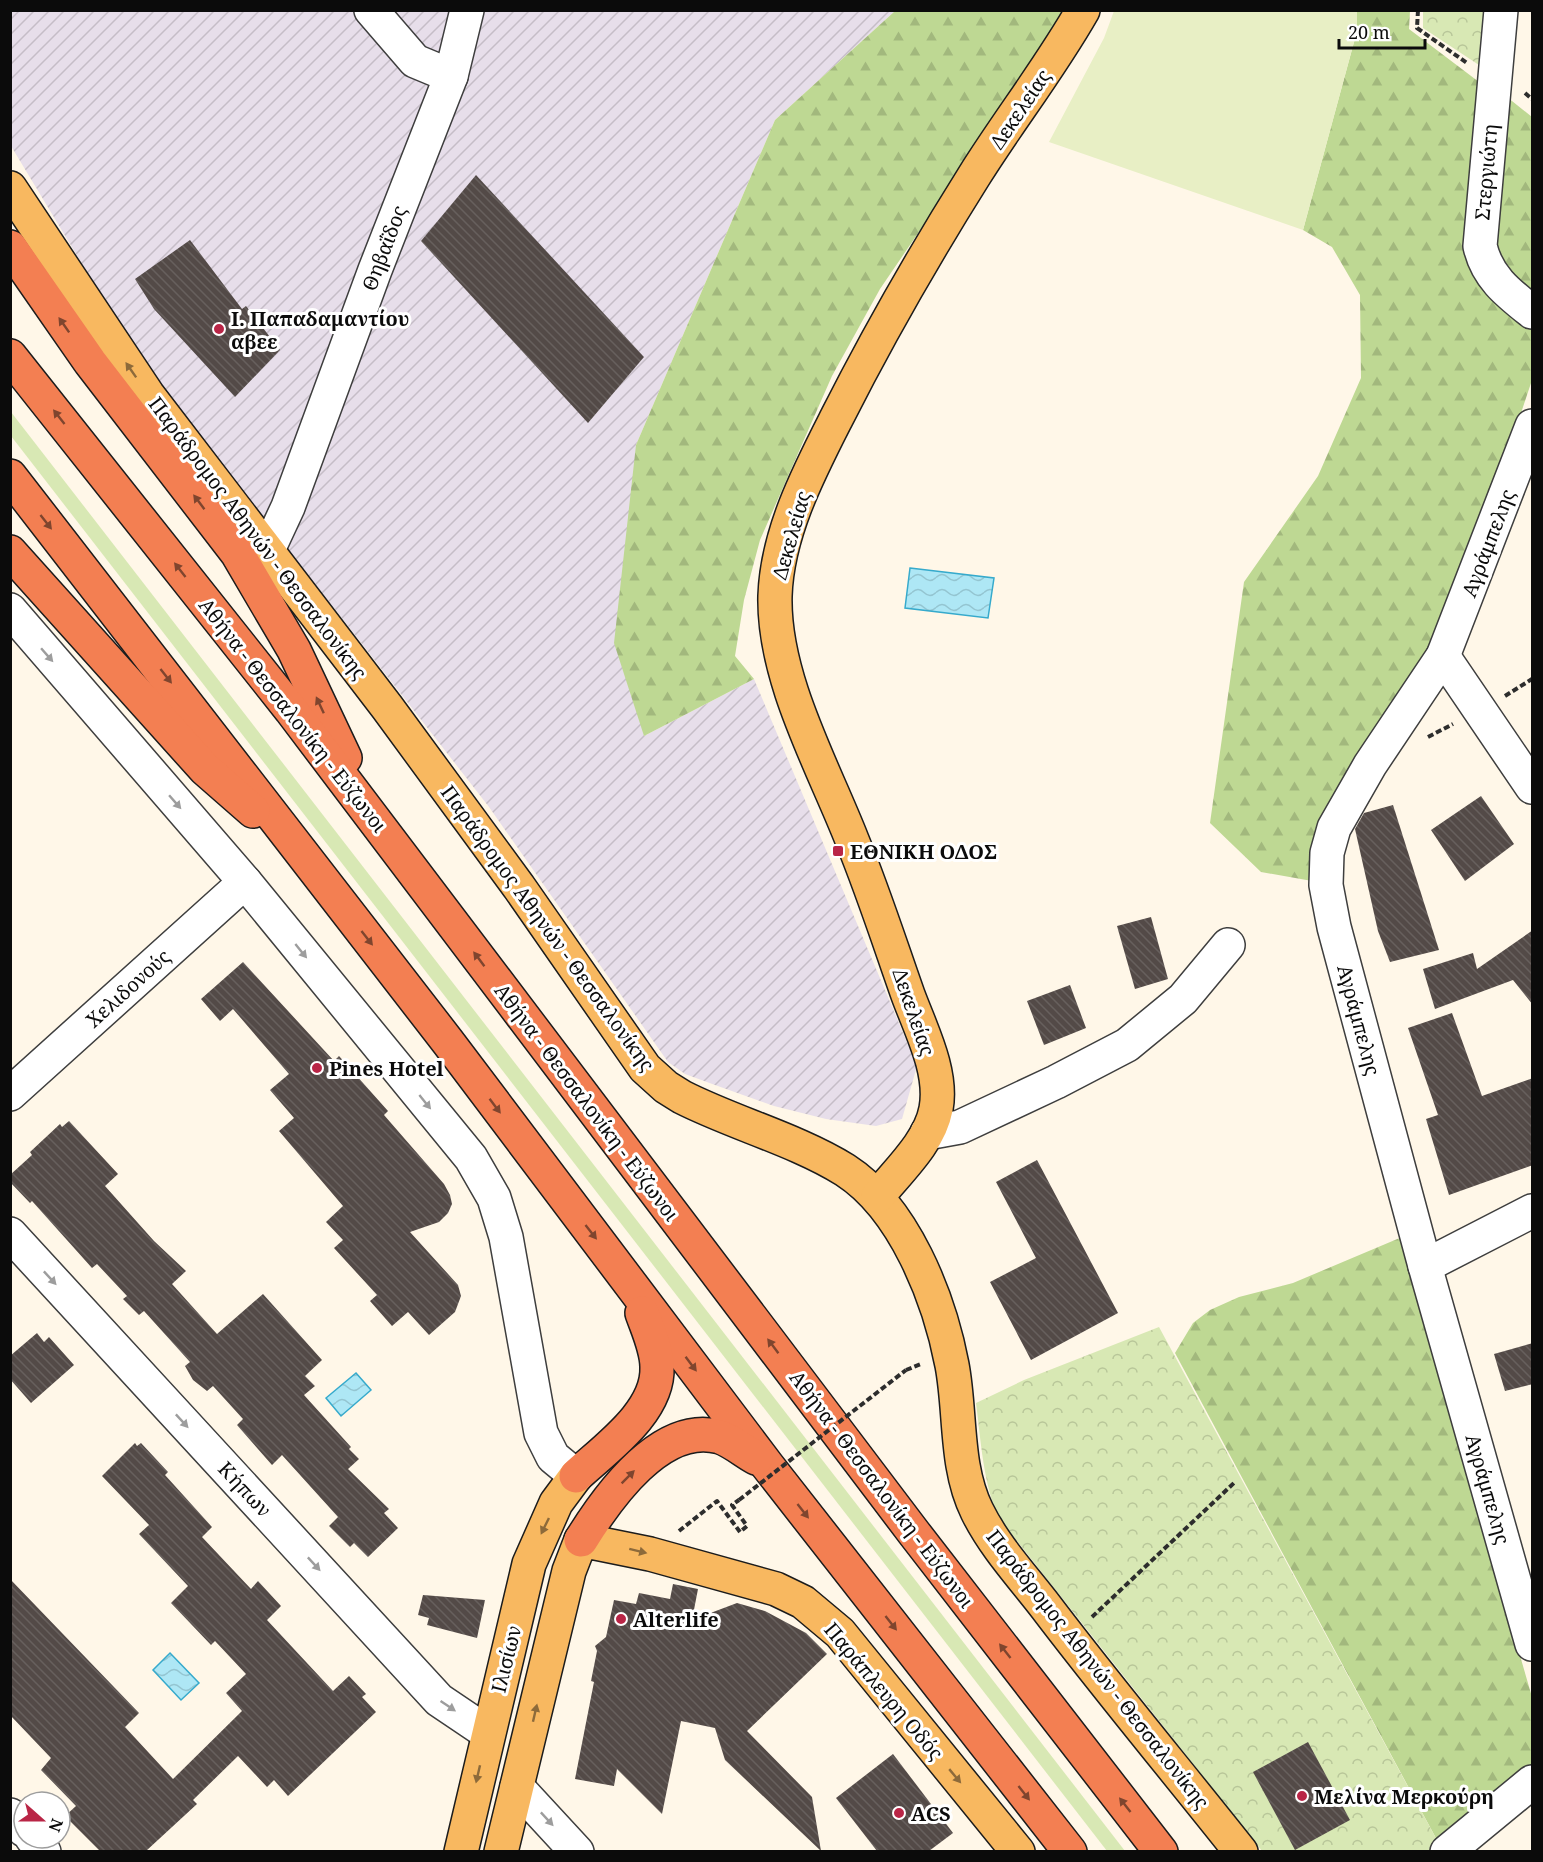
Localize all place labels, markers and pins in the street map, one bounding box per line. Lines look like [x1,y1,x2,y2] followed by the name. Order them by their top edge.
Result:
[231,305,410,355] place label: Ι. Παπαδαμαντίου αβεε
[212,322,226,336] marker: Ι. Παπαδαμαντίου αβεε
[850,838,997,865] place label: ΕΘΝΙΚΗ ΟΔΟΣ
[831,844,845,858] marker: ΕΘΝΙΚΗ ΟΔΟΣ
[329,1055,444,1082] place label: Pines Hotel
[310,1061,324,1075] marker: Pines Hotel
[633,1606,719,1633] place label: Alterlife
[614,1612,628,1626] marker: Alterlife
[1314,1783,1494,1810] place label: Μελίνα Μερκούρη
[1295,1789,1309,1803] marker: Μελίνα Μερκούρη
[911,1800,951,1827] place label: ACS
[892,1806,906,1820] marker: ACS

